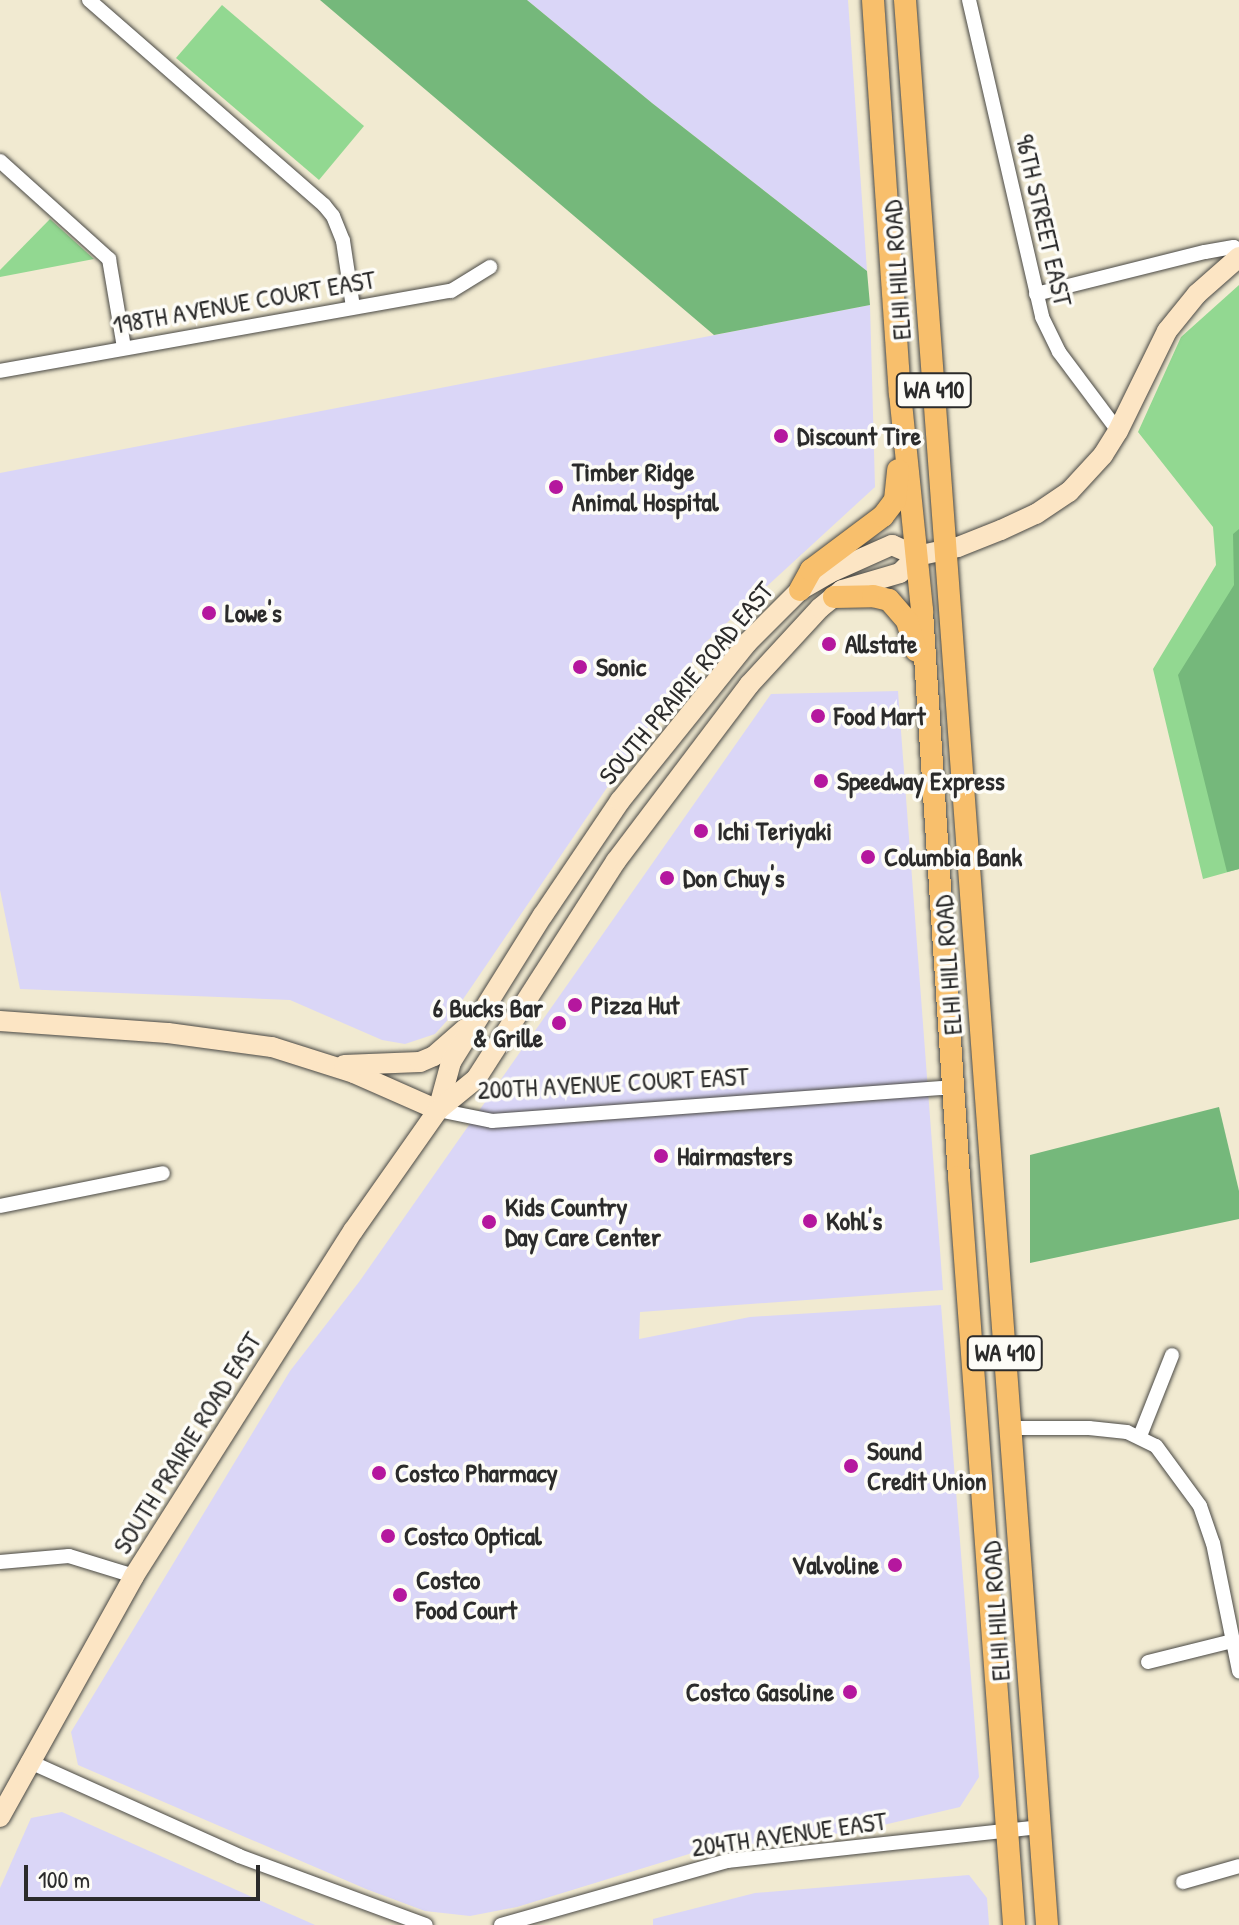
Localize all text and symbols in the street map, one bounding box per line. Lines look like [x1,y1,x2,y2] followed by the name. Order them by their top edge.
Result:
[1009,131,1079,309] street label: 96TH STREET EAST
[877,199,917,341] street label: ELHI HILL ROAD
[110,264,378,340] street label: 198TH AVENUE COURT EAST
[894,370,974,410] road number: WA 410
[797,420,921,452] place label: Discount Tire
[772,427,790,445] marker: Discount Tire
[572,456,719,518] place label: Timber Ridge Animal Hospital
[547,478,565,496] marker: Timber Ridge Animal Hospital
[592,575,780,791] street label: SOUTH PRAIRIE ROAD EAST
[225,597,282,629] place label: Lowe's
[200,604,218,622] marker: Lowe's
[845,628,917,660] place label: Allstate
[820,635,838,653] marker: Allstate
[596,651,646,683] place label: Sonic
[571,658,589,676] marker: Sonic
[834,700,925,732] place label: Food Mart
[809,707,827,725] marker: Food Mart
[837,765,1005,797] place label: Speedway Express
[812,772,830,790] marker: Speedway Express
[717,815,832,847] place label: Ichi Teriyaki
[692,822,710,840] marker: Ichi Teriyaki
[884,841,1022,873] place label: Columbia Bank
[859,848,877,866] marker: Columbia Bank
[683,862,784,894] place label: Don Chuy's
[658,869,676,887] marker: Don Chuy's
[928,894,968,1036] street label: ELHI HILL ROAD
[591,989,679,1021] place label: Pizza Hut
[433,992,543,1054] place label: 6 Bucks Bar & Grille
[566,996,584,1014] marker: Pizza Hut
[550,1014,568,1032] marker: 6 Bucks Bar & Grille
[477,1060,749,1106] street label: 200TH AVENUE COURT EAST
[677,1140,792,1172] place label: Hairmasters
[652,1147,670,1165] marker: Hairmasters
[505,1191,661,1252] place label: Kids Country Day Care Center
[826,1205,882,1237] place label: Kohl's
[801,1212,819,1230] marker: Kohl's
[480,1213,498,1231] marker: Kids Country Day Care Center
[106,1327,268,1559] street label: SOUTH PRAIRIE ROAD EAST
[965,1333,1045,1373] road number: WA 410
[867,1435,987,1496] place label: Sound Credit Union
[395,1457,558,1489] place label: Costco Pharmacy
[842,1457,860,1475] marker: Sound Credit Union
[370,1464,388,1482] marker: Costco Pharmacy
[404,1520,542,1552] place label: Costco Optical
[379,1527,397,1545] marker: Costco Optical
[976,1540,1016,1682] street label: ELHI HILL ROAD
[792,1549,879,1581] place label: Valvoline
[886,1556,904,1574] marker: Valvoline
[416,1564,517,1626] place label: Costco Food Court
[391,1586,409,1604] marker: Costco Food Court
[686,1676,834,1708] place label: Costco Gasoline
[841,1683,859,1701] marker: Costco Gasoline
[690,1805,888,1863] street label: 204TH AVENUE EAST
[28,1849,264,1899] scale bar
[38,1863,90,1895] text: 100 m

